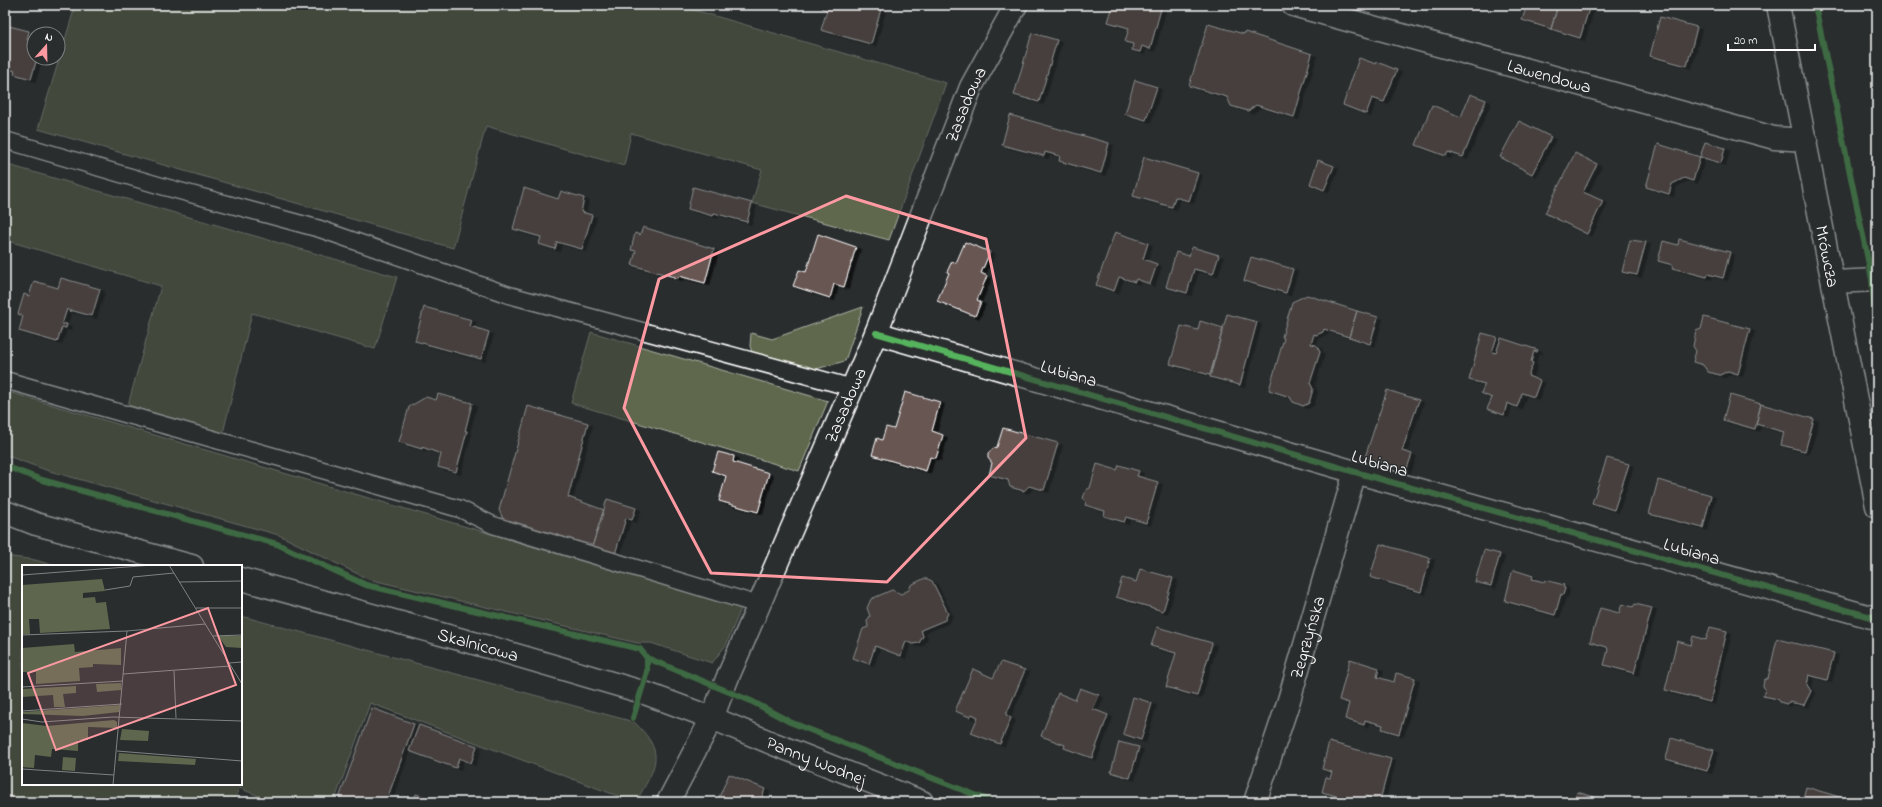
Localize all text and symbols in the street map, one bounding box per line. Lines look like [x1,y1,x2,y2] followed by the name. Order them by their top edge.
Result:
[26,26,66,66] north arrow
[1728,26,1815,52] scale bar
[43,29,55,46] text: N
[1734,32,1757,50] text: 20 m
[1504,54,1594,102] street label: Lawendowa
[940,63,995,147] street label: Zasadowa
[1807,223,1845,290] street label: Mrówcza
[1037,354,1100,395] street label: Lubiana
[819,364,875,448] street label: Zasadowa
[1348,444,1411,485] street label: Lubiana
[1660,532,1723,573] street label: Lubiana
[22,565,242,785] inset map
[1285,593,1333,682] street label: Zegrzyńska
[434,623,521,670] street label: Skalnicowa
[762,731,870,794] street label: Panny Wodnej

